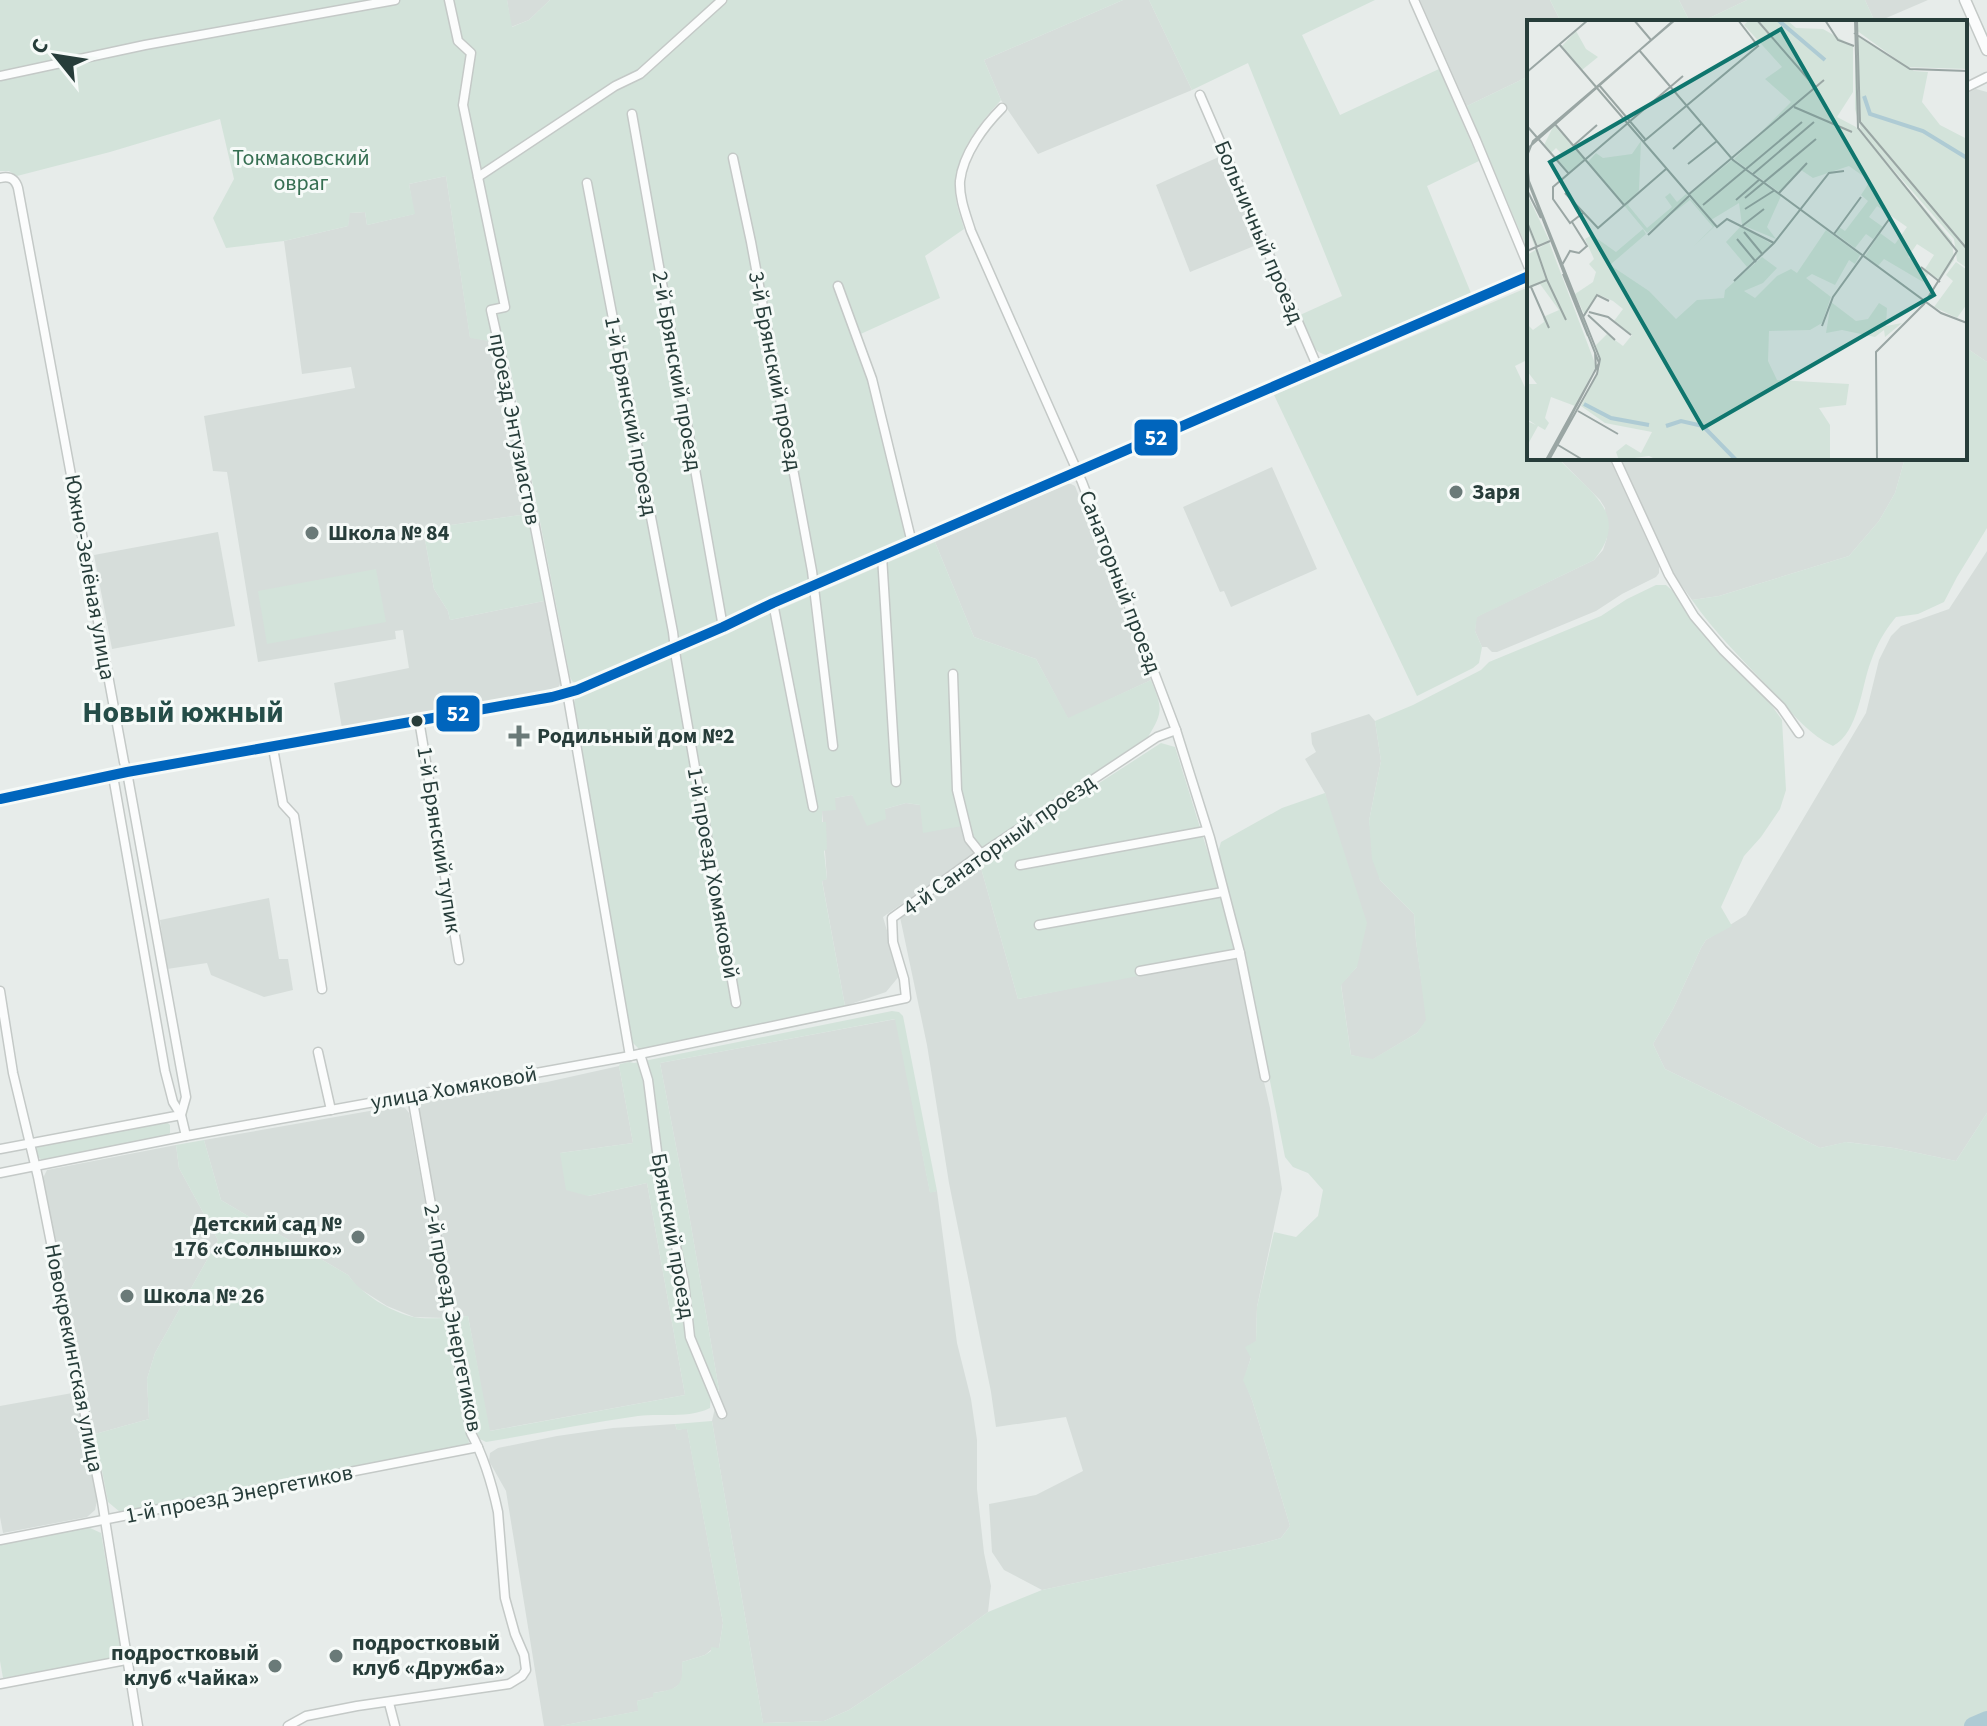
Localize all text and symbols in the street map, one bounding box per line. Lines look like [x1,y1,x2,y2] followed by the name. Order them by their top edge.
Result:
[16,16,96,96] north arrow
[1527,20,1967,460] inset map
[22,33,57,60] text: С
[1206,135,1312,329] street label: Больничный проезд
[232,142,370,199] park label: Токмаковский овраг
[644,269,710,474] street label: 2-й Брянский проезд
[740,269,810,474] street label: 3-й Брянский проезд
[596,314,666,519] street label: 1-й Брянский проезд
[481,330,549,528] street label: проезд Энтузиастов
[1133,418,1179,457] line badge: 52
[1144,422,1168,454] text: 52
[56,472,124,682] street label: Южно-Зелёная улица
[1472,476,1520,508] place label: Заря
[1447,483,1465,501] marker: Заря
[1070,486,1170,678] street label: Санаторный проезд
[328,517,450,549] place label: Школа № 84
[303,524,321,542] marker: Школа № 84
[82,691,284,734] district label: Новый южный
[435,694,481,733] line badge: 52
[446,698,470,730] text: 52
[409,713,425,729] unlabelled marker
[537,720,735,752] place label: Родильный дом №2
[508,725,530,747] marker: Родильный дом №2
[408,744,470,936] street label: 1-й Брянский тупик
[679,765,747,981] street label: 1-й проезд Хомяковой
[896,766,1102,924] street label: 4-й Санаторный проезд
[368,1058,540,1118] street label: улица Хомяковой
[643,1151,703,1322] street label: Брянский проезд
[415,1202,491,1434] street label: 2-й проезд Энергетиков
[174,1208,342,1265] place label: Детский сад № 176 «Солнышко»
[349,1228,367,1246] marker: Детский сад № 176 «Солнышко»
[36,1241,112,1475] street label: Новокрекингская улица
[143,1280,264,1312] place label: Школа № 26
[118,1287,136,1305] marker: Школа № 26
[123,1456,355,1532] street label: 1-й проезд Энергетиков
[352,1627,505,1684] place label: подростковый клуб «Дружба»
[111,1637,259,1694] place label: подростковый клуб «Чайка»
[327,1647,345,1665] marker: подростковый клуб «Дружба»
[266,1657,284,1675] marker: подростковый клуб «Чайка»

